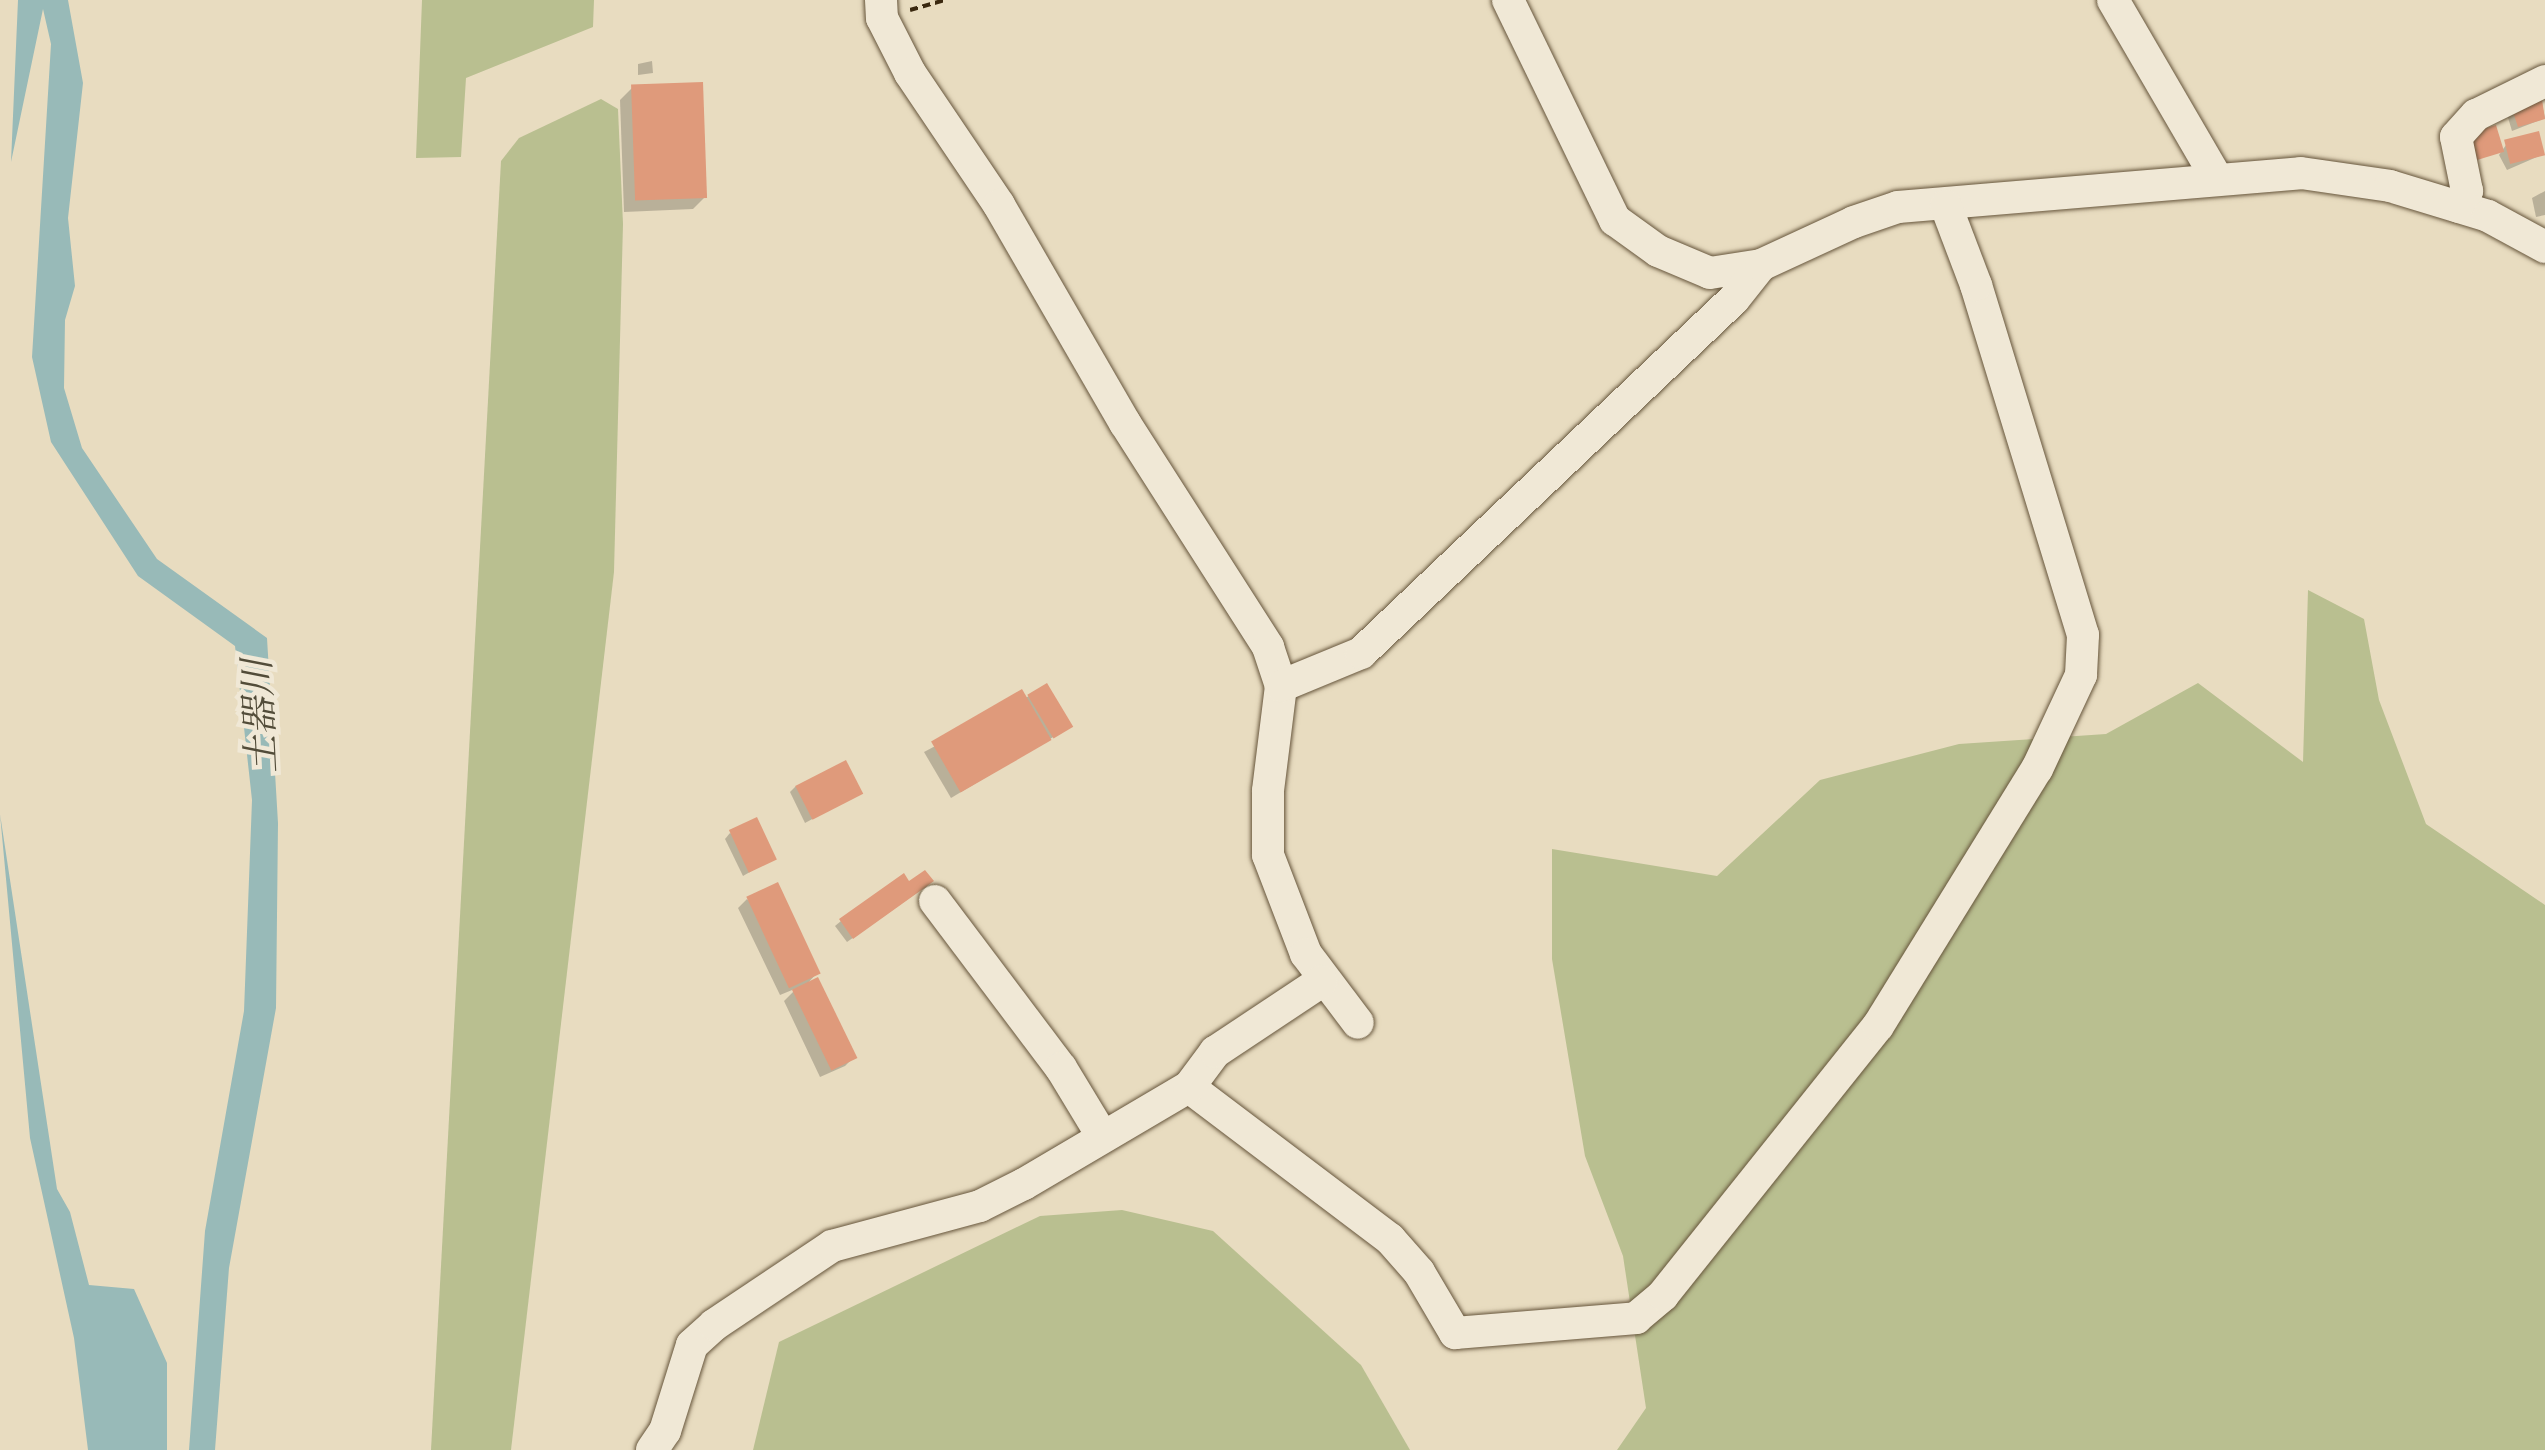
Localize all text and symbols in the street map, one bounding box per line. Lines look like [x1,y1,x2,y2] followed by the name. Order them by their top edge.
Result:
[237,658,289,774] water label: 土器川

